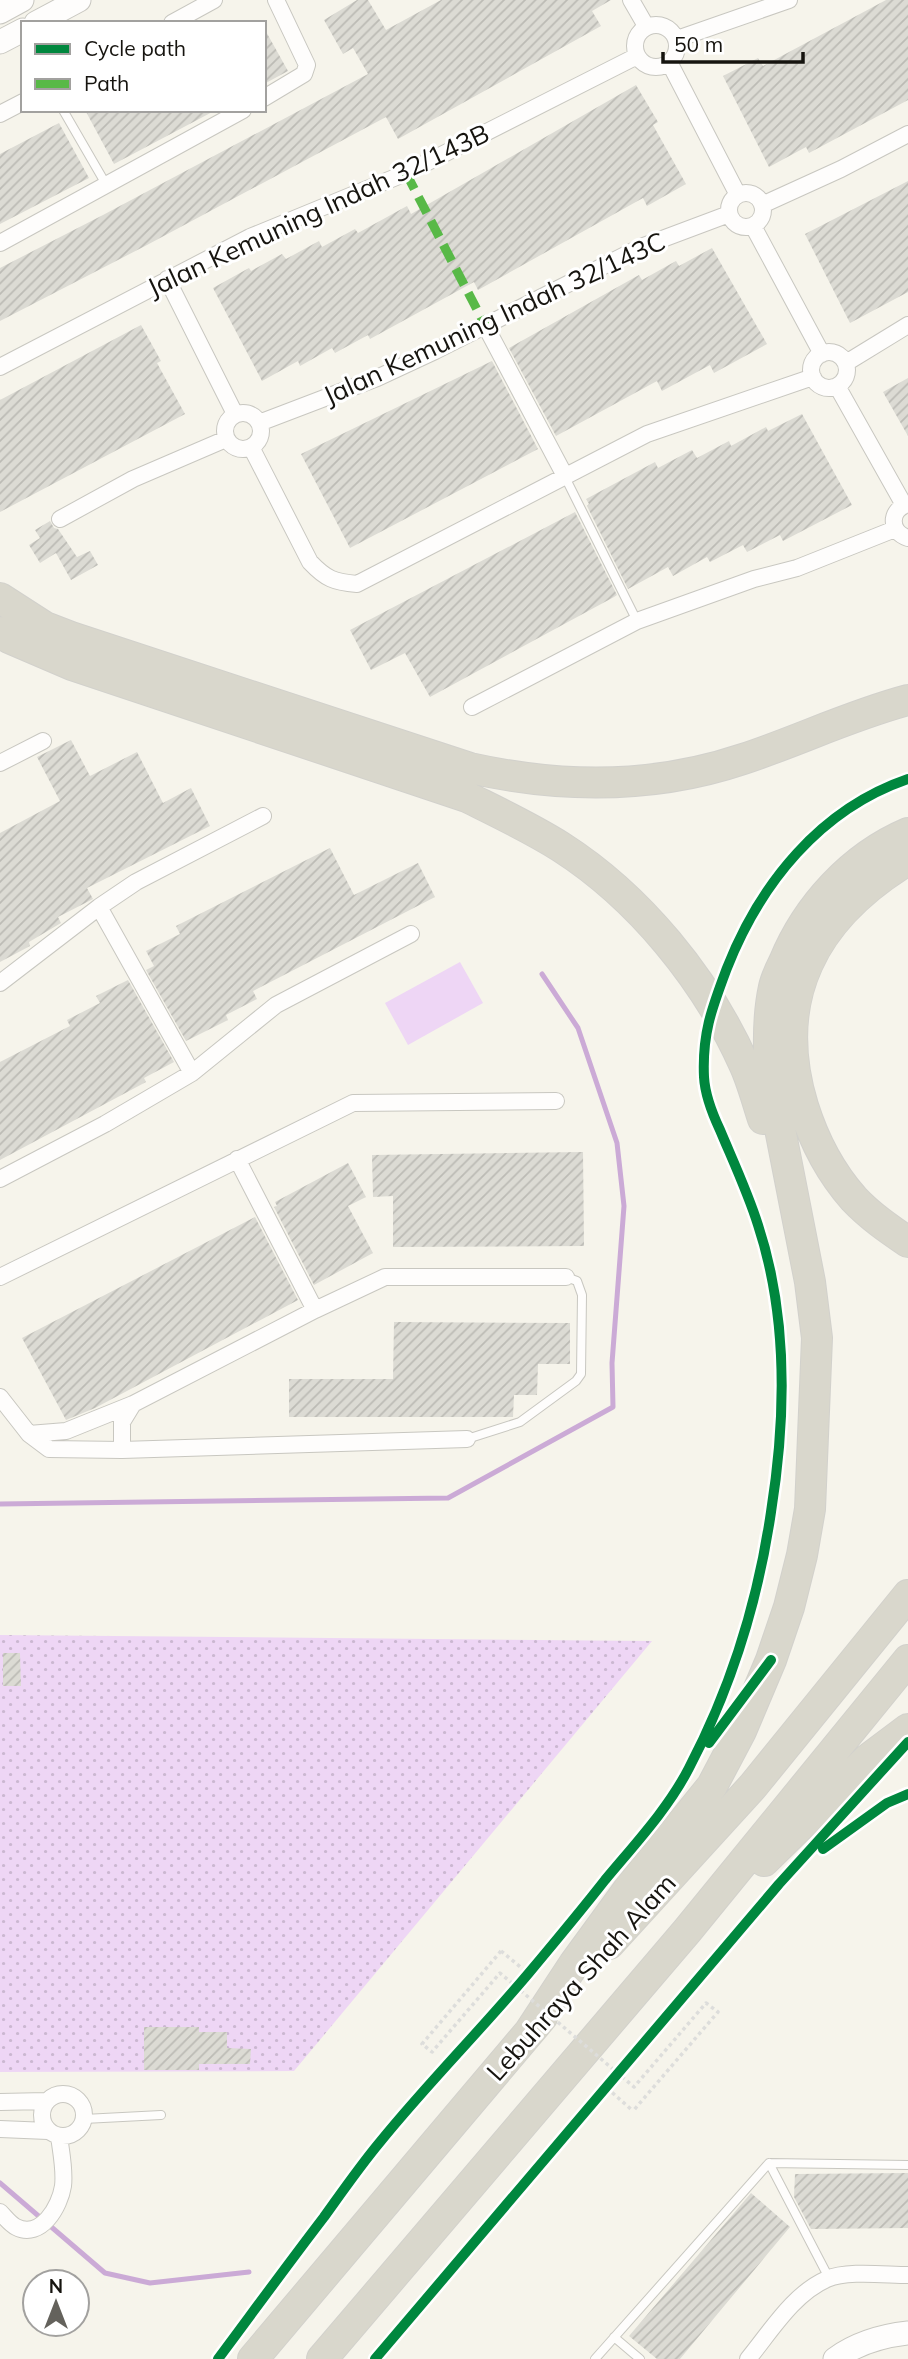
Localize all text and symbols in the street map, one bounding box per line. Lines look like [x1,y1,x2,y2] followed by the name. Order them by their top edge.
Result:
[21,21,266,112] legend
[663,21,803,65] scale bar
[674,31,723,57] text: 50 m
[84,35,186,61] text: Cycle path
[84,70,129,96] text: Path
[142,116,494,304] street label: Jalan Kemuning Indah 32/143B
[318,224,670,412] street label: Jalan Kemuning Indah 32/143C
[479,1867,683,2087] street label: Lebuhraya Shah Alam
[21,2268,91,2338] north arrow
[49,2274,63,2298] text: N

